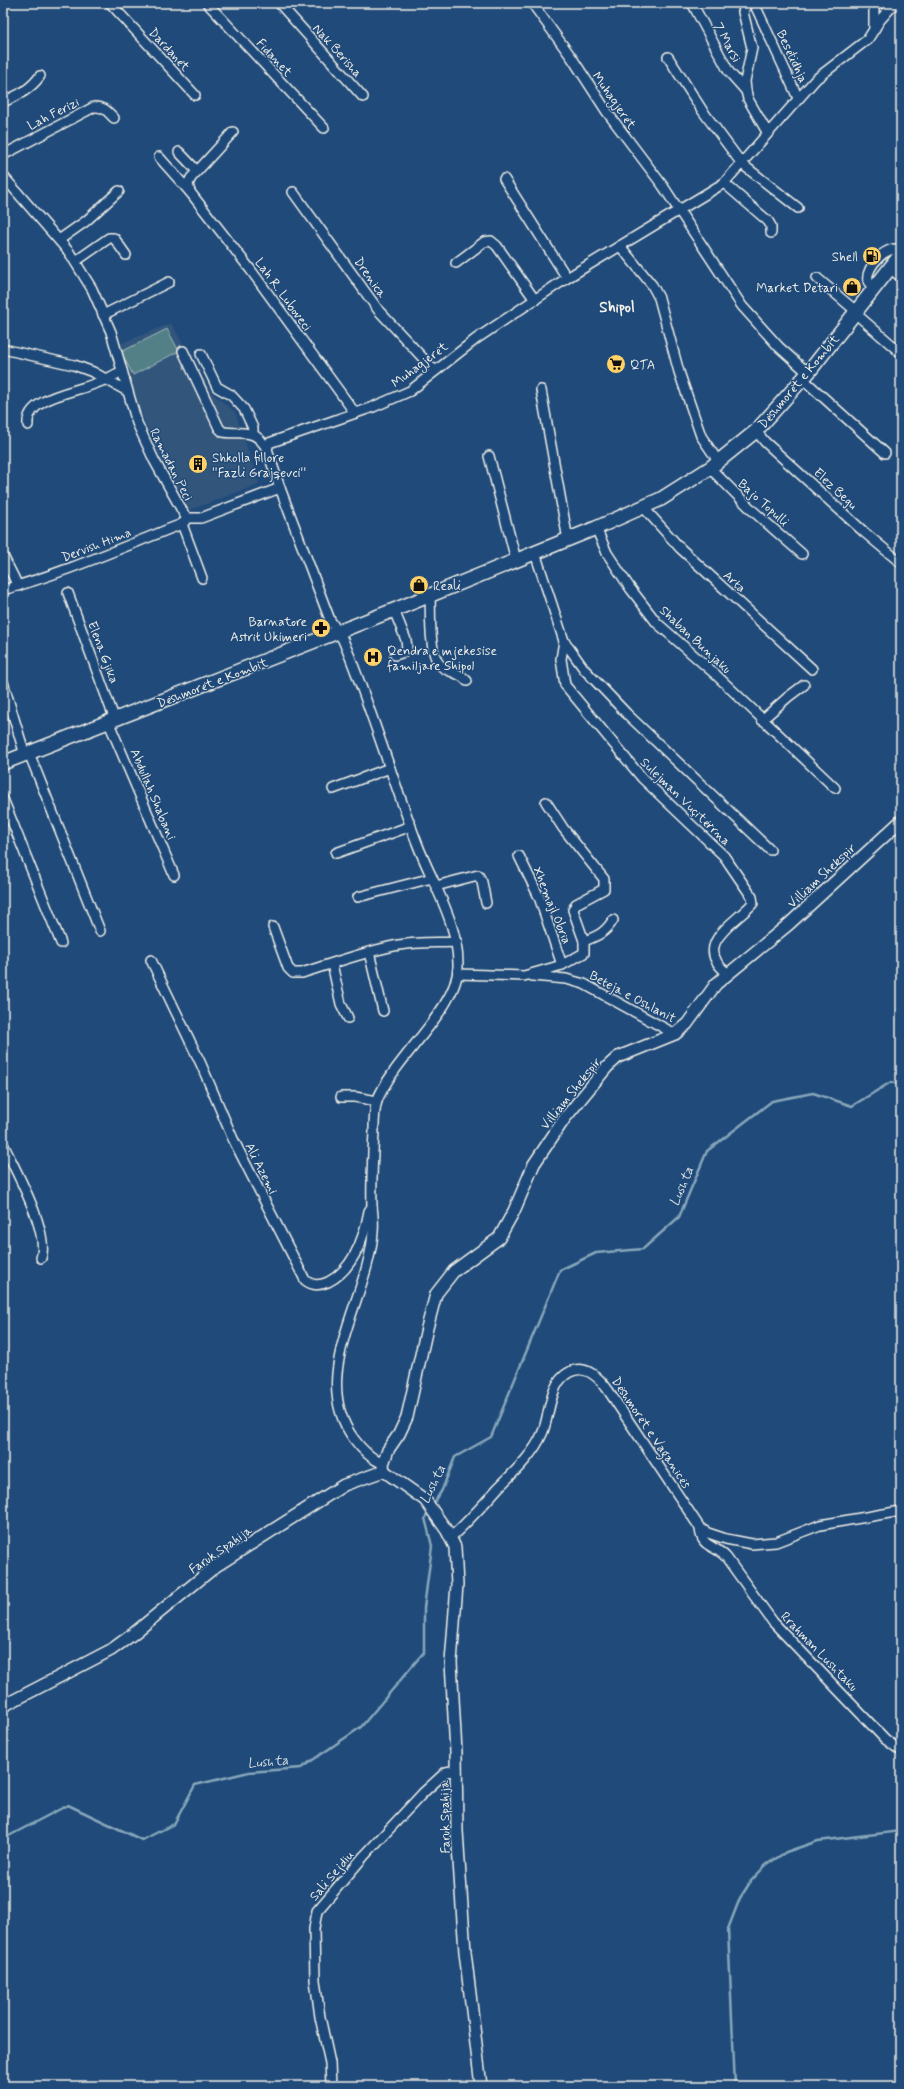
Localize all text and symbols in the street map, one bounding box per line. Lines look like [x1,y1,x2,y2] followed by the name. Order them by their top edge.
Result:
[709,20,745,66] street label: 7 Marsi
[308,21,366,82] street label: Nak Berisha
[144,25,194,76] street label: Dardanët
[772,27,811,86] street label: Besëlidhja
[252,35,296,81] street label: Fidanet
[587,69,640,134] street label: Muhagjerët
[25,94,83,135] street label: Lah Ferizi
[861,245,883,267] fuel station icon: Shell
[832,249,858,266] place label: Shell
[350,254,390,302] street label: Drenica
[251,255,315,335] street label: Lah R. Luboveci
[841,276,863,298] shop icon: Market Detari
[756,280,838,297] place label: Market Detari
[599,298,635,318] district label: Shipol
[755,331,844,432] street label: Dëshmorët e Kombit
[388,338,452,393] street label: Muhagjerët
[605,353,627,375] supermarket icon: QTA
[630,357,655,374] place label: QTA
[145,425,196,504] street label: Ramadan Peci
[212,450,306,482] place label: Shkolla fillore ''Fazli Grajqevci''
[187,453,209,475] building icon: Shkolla fillore ''Fazli Grajqevci''
[810,465,861,514] street label: Elez Begu
[734,476,792,531] street label: Bajo Topulli
[59,524,134,566] street label: Dervish Hima
[719,567,749,597] street label: Arta
[408,574,430,596] shop icon: Reali
[433,578,461,595] place label: Reali
[655,602,735,678] street label: Shaban Bunjaku
[230,614,307,646] place label: Barnatore Astrit Ukimeri
[310,617,332,639] pharmacy icon: Barnatore Astrit Ukimeri
[83,619,122,686] street label: Elena Gjika
[387,643,497,675] place label: Qendra e mjekesise familjare Shipol
[362,646,384,668] hospital icon: Qendra e mjekesise familjare Shipol
[155,654,271,712] street label: Dëshmorët e Kombit
[126,746,179,843] street label: Abdullah Shabani
[636,754,734,850] street label: Sulejman Vuçitërrna
[784,840,860,912] street label: Villiam Shekspir
[528,864,575,947] street label: Xhemajl Obria
[586,967,679,1027] street label: Beteja e Oshlanit
[537,1054,606,1133] street label: Villiam Shekspir
[240,1140,281,1197] street label: Ali Azemi
[666,1164,698,1209] water label: Lushta
[605,1374,695,1493] street label: Dëshmorët e Vaganicës
[416,1462,450,1507] water label: Lushta
[186,1522,256,1578] street label: Faruk Spahija
[776,1608,862,1696] street label: Rrahman Lushtaku
[247,1751,289,1773] water label: Lushta
[436,1780,455,1854] street label: Faruk Spahija
[306,1847,358,1905] street label: Sali Sejdiu

